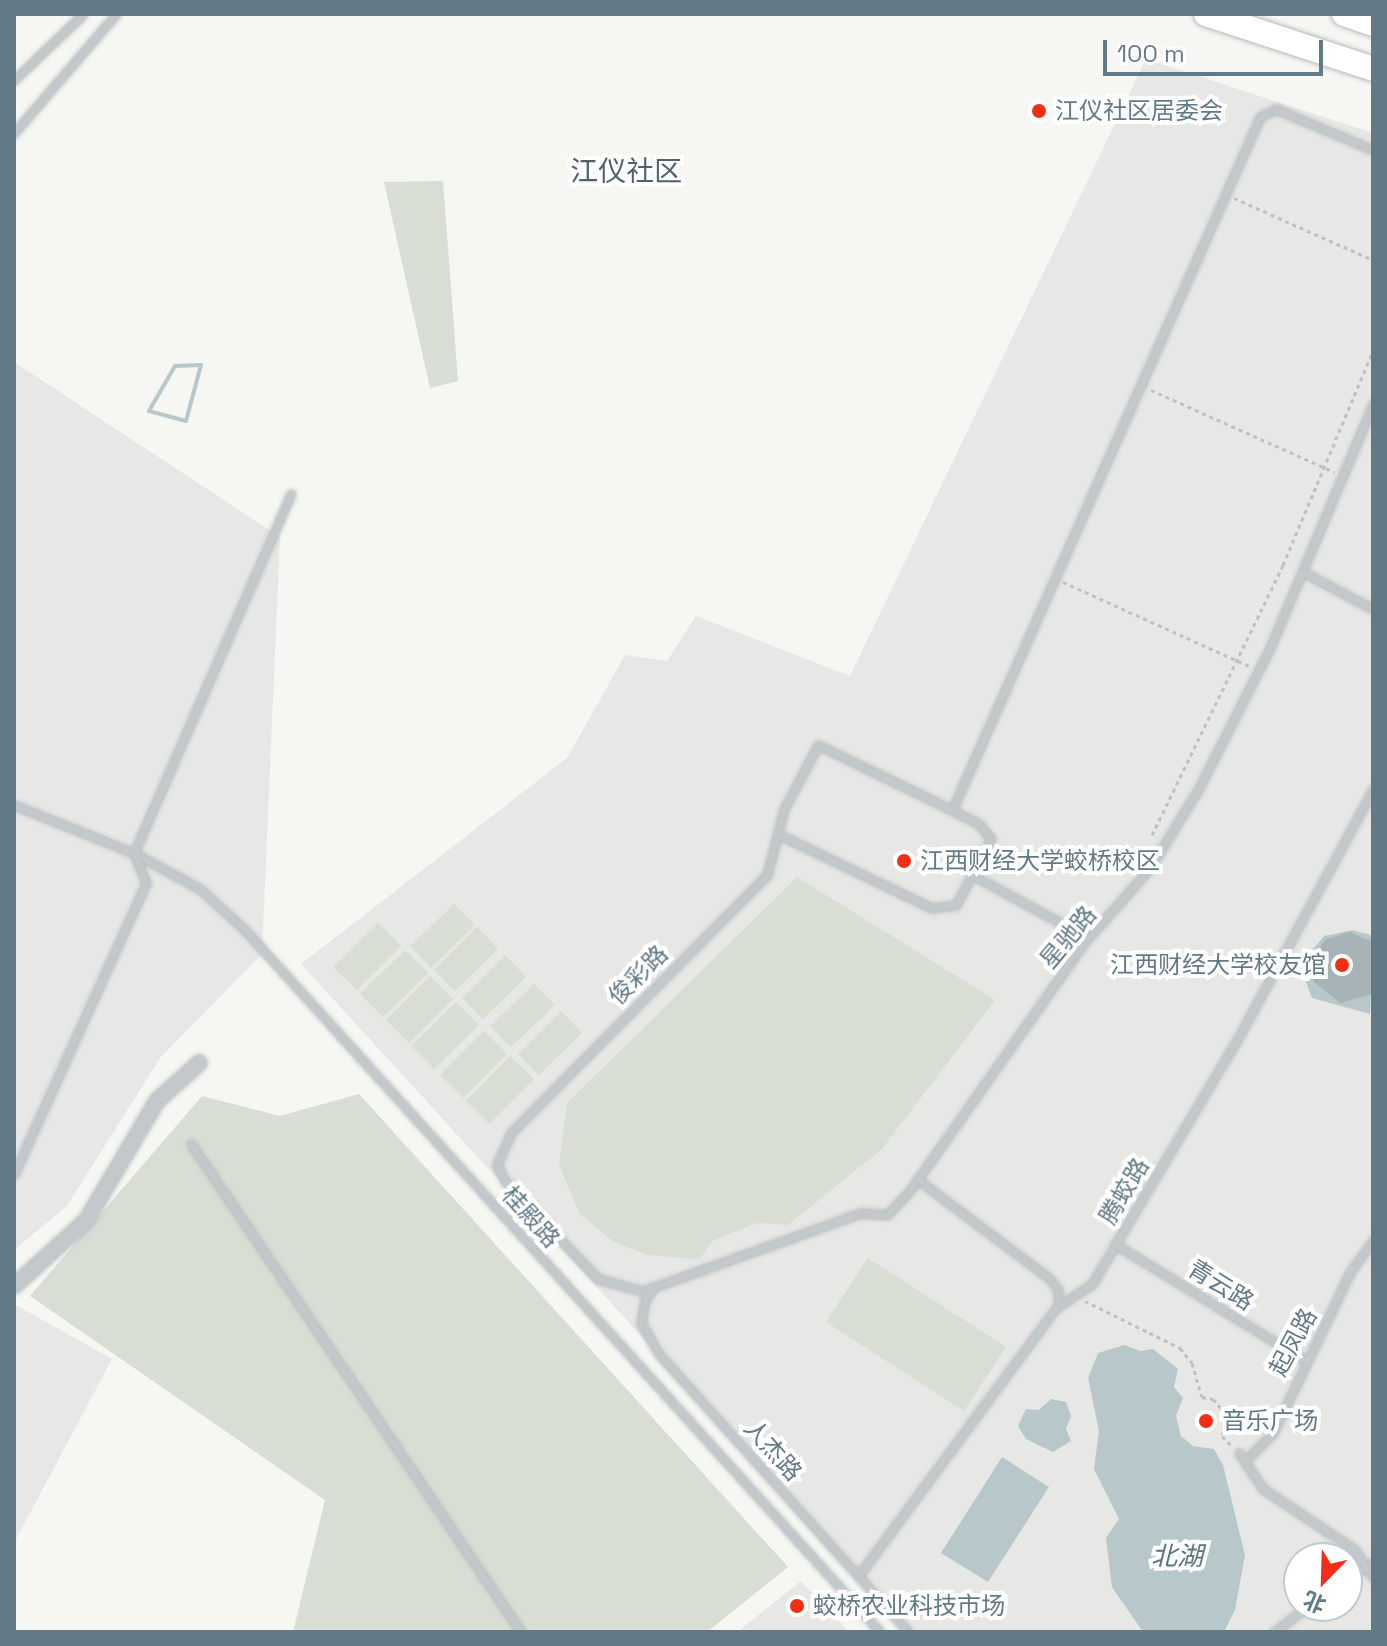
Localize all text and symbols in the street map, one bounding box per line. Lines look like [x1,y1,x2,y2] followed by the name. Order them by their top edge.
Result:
[1107,24,1327,74] scale bar
[1117,38,1185,69] text: 100 m
[1055,97,1223,125] place label: 江仪社区居委会
[1030,102,1048,120] marker: 江仪社区居委会
[570,154,682,188] district label: 江仪社区
[920,847,1160,875] place label: 江西财经大学蛟桥校区
[895,852,913,870] marker: 江西财经大学蛟桥校区
[1034,900,1102,974] street label: 星驰路
[602,939,674,1011] street label: 俊彩路
[1110,951,1326,979] place label: 江西财经大学校友馆
[1333,956,1351,974] marker: 江西财经大学校友馆
[1093,1153,1155,1229] street label: 腾蛟路
[496,1181,566,1253] street label: 桂殿路
[1183,1254,1259,1316] street label: 青云路
[1263,1303,1323,1381] street label: 起凤路
[1222,1407,1318,1435] place label: 音乐广场
[1197,1412,1215,1430] marker: 音乐广场
[738,1414,808,1486] street label: 人杰路
[1151,1541,1203,1573] water label: 北湖
[1283,1542,1363,1622] north arrow
[1299,1585,1330,1619] text: 北
[813,1592,1005,1620] place label: 蛟桥农业科技市场
[788,1597,806,1615] marker: 蛟桥农业科技市场

